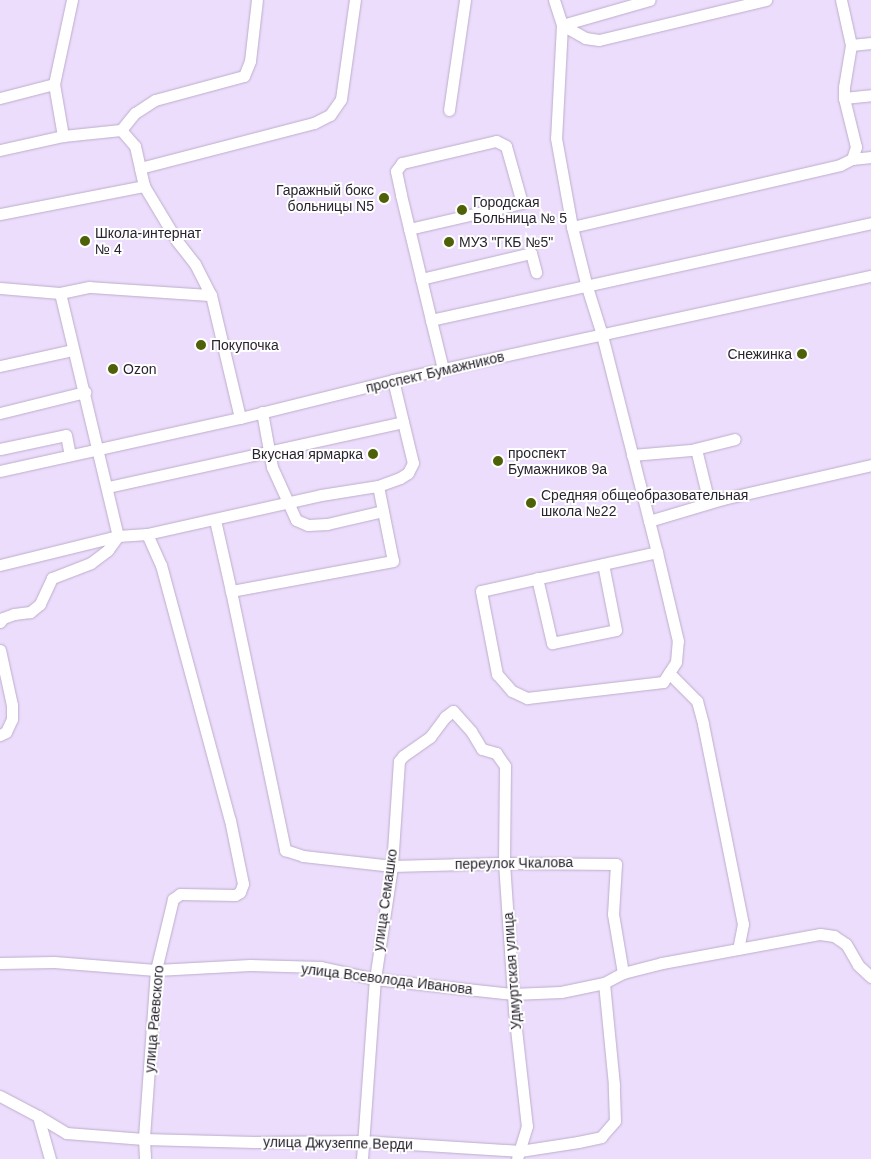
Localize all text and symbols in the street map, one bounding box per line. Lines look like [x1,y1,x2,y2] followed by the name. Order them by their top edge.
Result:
[276,182,374,214] place label: Гаражный бокс больницы N5
[378,192,390,204] marker: Гаражный бокс больницы N5
[473,194,567,226] place label: Городская Больница № 5
[455,203,469,217] marker: Городская Больница № 5
[95,225,201,258] place label: Школа-интернат № 4
[459,234,553,250] place label: МУЗ "ГКБ №5"
[79,235,91,247] marker: Школа-интернат № 4
[443,236,455,248] marker: МУЗ "ГКБ №5"
[211,337,279,353] place label: Покупочка
[195,339,207,351] marker: Покупочка
[727,346,792,362] place label: Снежинка
[364,348,506,396] street label: проспект Бумажников
[796,348,808,360] marker: Снежинка
[123,361,156,377] place label: Ozon
[107,363,119,375] marker: Ozon
[508,445,607,478] place label: проспект Бумажников 9а
[252,446,363,462] place label: Вкусная ярмарка
[367,448,379,460] marker: Вкусная ярмарка
[492,455,504,467] marker: проспект Бумажников 9а
[541,487,748,520] place label: Средняя общеобразовательная школа №22
[525,497,537,509] marker: Средняя общеобразовательная школа №22
[370,848,400,952] street label: улица Семашко
[455,854,573,872] street label: переулок Чкалова
[500,912,524,1030] street label: Удмуртская улица
[300,960,474,998] street label: улица Всеволода Иванова
[141,965,167,1073] street label: улица Раевского
[263,1133,413,1153] street label: улица Джузеппе Верди

